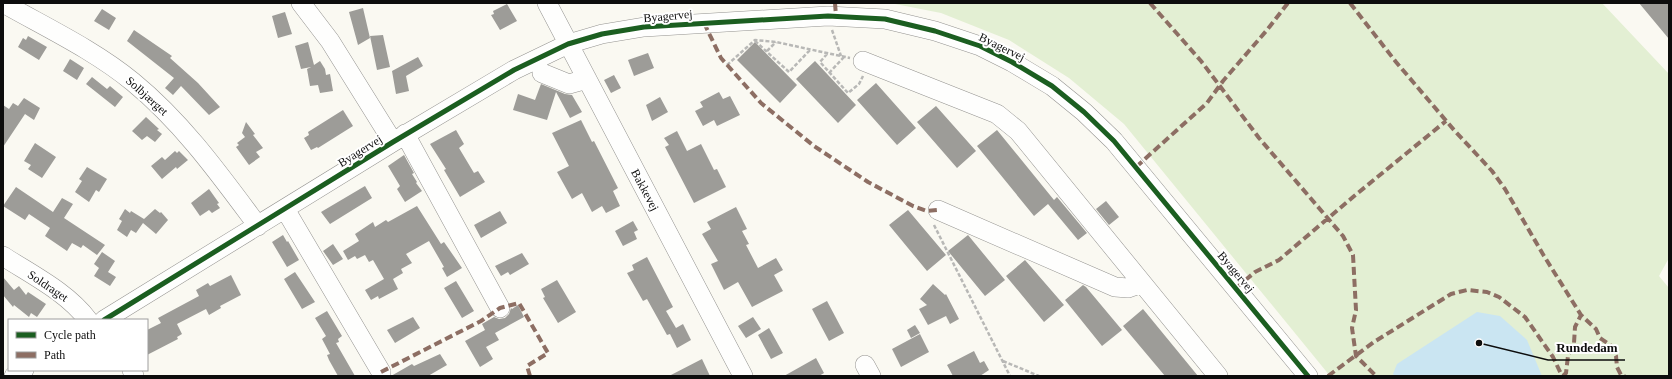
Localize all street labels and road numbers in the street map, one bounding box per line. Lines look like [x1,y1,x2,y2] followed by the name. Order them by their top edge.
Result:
[643,7,693,25] street label: Byagervej
[977,30,1027,64] street label: Byagervej
[123,73,171,119] street label: Solbjærget
[335,132,385,170] street label: Byagervej
[628,167,662,213] street label: Bakkevej
[1215,249,1257,295] street label: Byagervej
[25,267,72,305] street label: Soldraget

